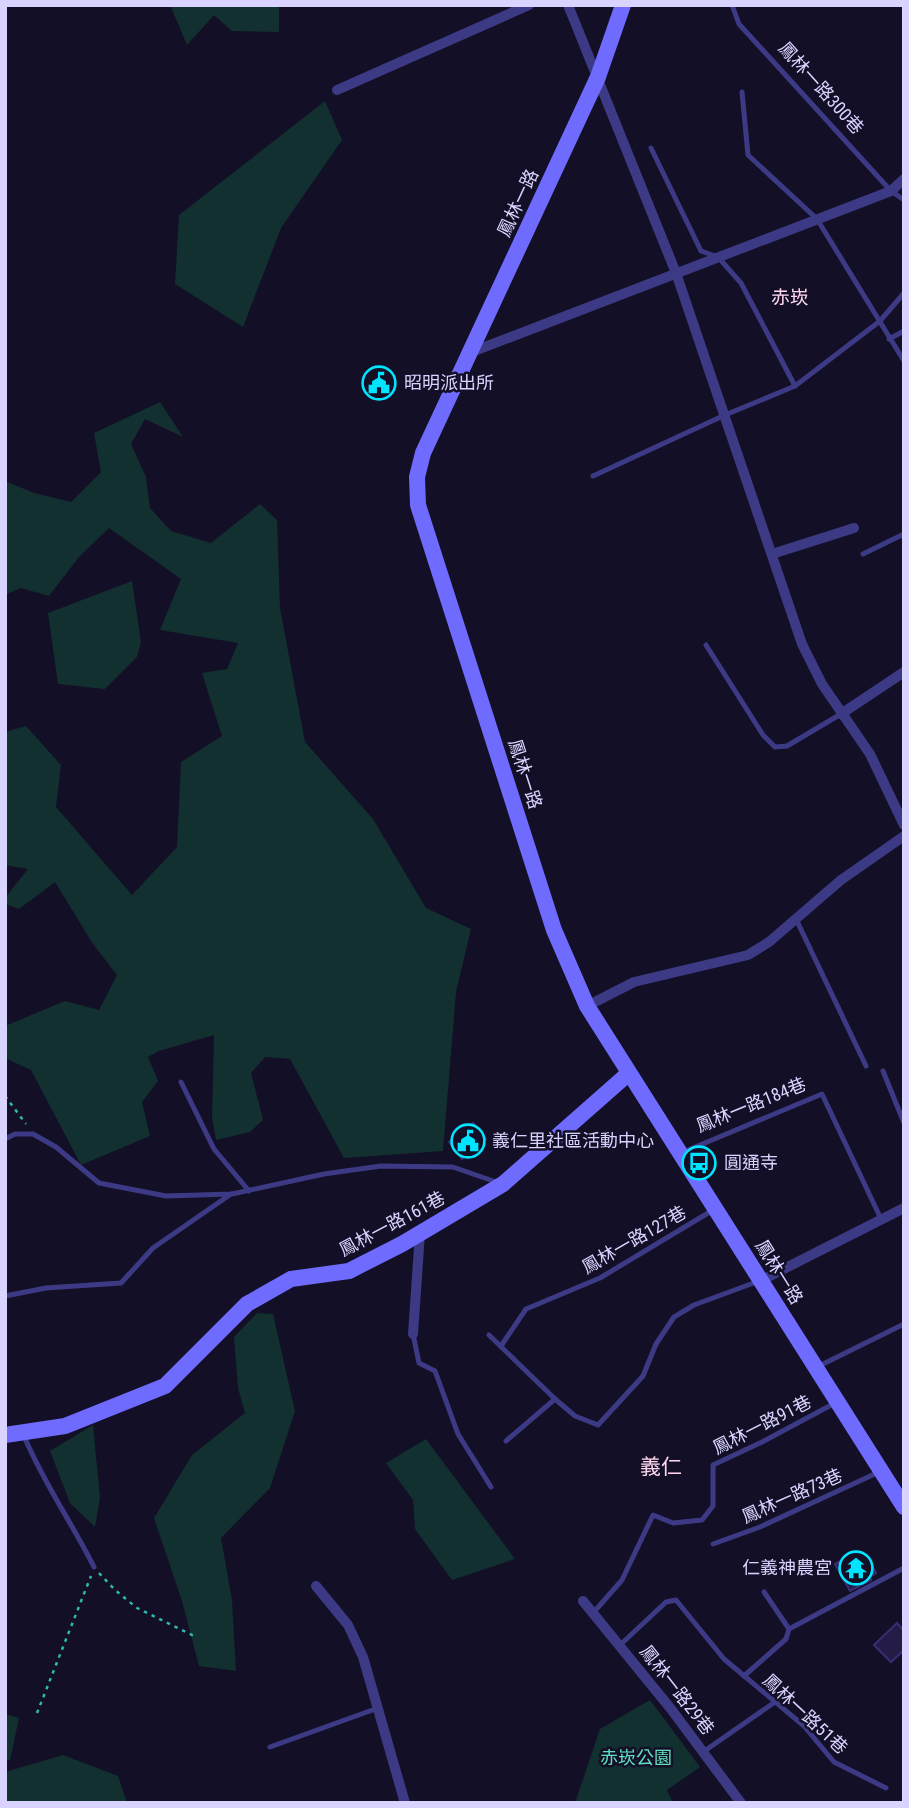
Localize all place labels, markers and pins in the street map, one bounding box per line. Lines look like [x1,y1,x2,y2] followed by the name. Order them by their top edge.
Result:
[360,364,398,402] public building icon: 昭明派出所
[404,372,494,393] place label: 昭明派出所
[449,1122,487,1160] public building icon: 義仁里社區活動中心
[492,1130,654,1151] place label: 義仁里社區活動中心
[680,1144,718,1182] bus stop icon: 圓通寺
[724,1152,778,1173] place label: 圓通寺
[837,1549,875,1587] temple icon: 仁義神農宮
[742,1557,832,1578] place label: 仁義神農宮

